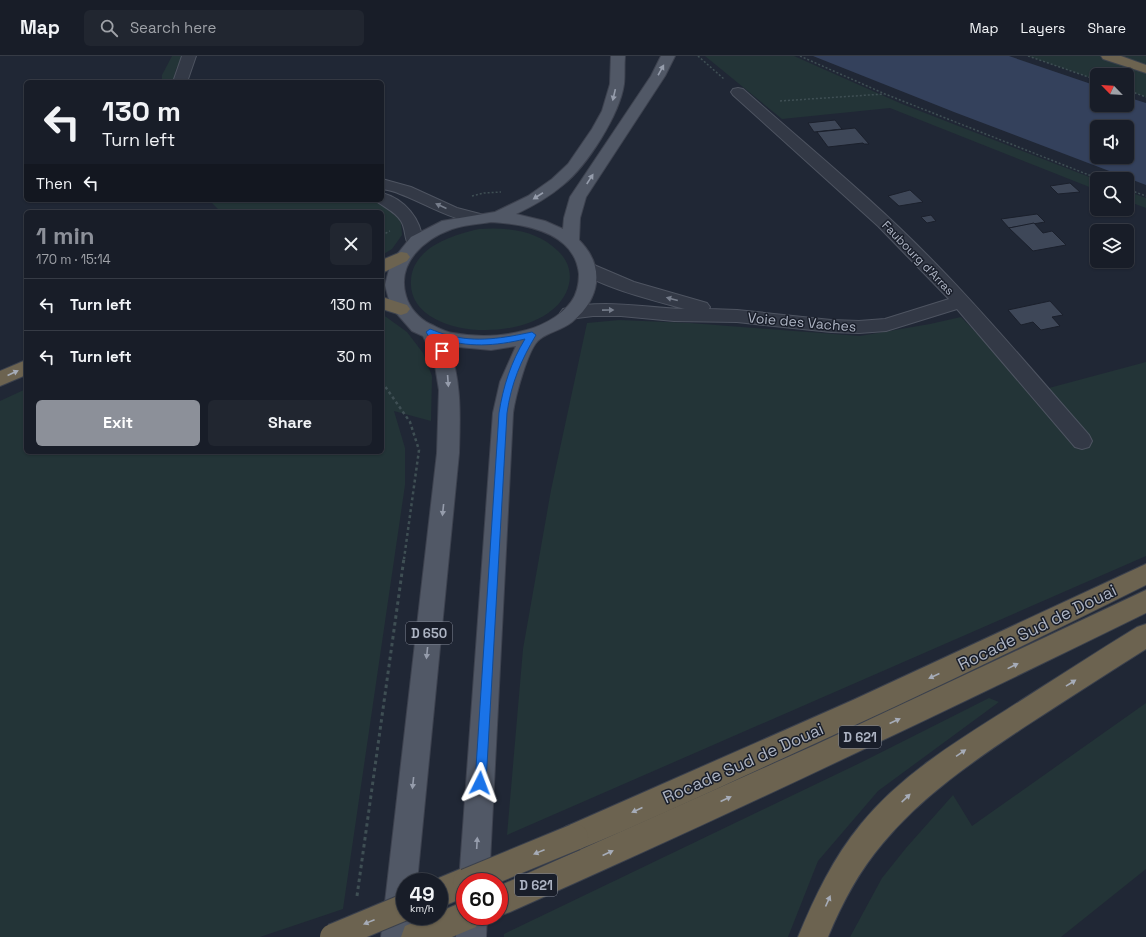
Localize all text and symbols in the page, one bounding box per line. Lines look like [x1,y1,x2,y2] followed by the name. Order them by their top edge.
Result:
[84,10,364,46] search box
[20,15,60,40] text: Map
[98,17,120,39] icon: search
[130,18,216,37] text: Search here
[969,19,999,37] text: Map
[1021,19,1065,37] text: Layers
[1087,19,1126,37] text: Share
[658,64,664,76] one-way arrow
[1090,68,1134,112] north arrow
[1090,68,1134,268] map controls
[611,89,617,101] one-way arrow
[102,93,181,129] text: 130 m
[36,96,88,148] icon: left
[1090,120,1134,164] button: sound
[102,128,175,151] text: Turn left
[80,172,102,194] icon: left
[1090,172,1134,216] button: search
[36,174,72,193] text: Then
[586,174,594,184] one-way arrow
[533,192,543,200] one-way arrow
[434,203,446,209] one-way arrow
[878,217,958,299] street label: Faubourg d'Arras
[36,220,95,251] text: 1 min
[330,223,372,265] button: close
[1090,224,1134,268] button: layers
[36,251,111,268] text: 170 m · 15:14
[36,294,58,316] icon: left
[70,295,132,314] text: Turn left
[330,295,372,314] text: 130 m
[666,296,678,302] one-way arrow
[602,307,615,313] one-way arrow
[747,308,857,336] street label: Voie des Vaches
[425,334,459,368] pin
[431,340,453,362] icon: arrive
[36,346,58,368] icon: left
[70,347,132,366] text: Turn left
[337,347,372,366] text: 30 m
[7,370,19,376] one-way arrow
[444,375,451,387] one-way arrow
[36,400,200,446] button: Exit
[208,400,372,446] button: Share
[439,504,446,516] one-way arrow
[954,579,1120,675] street label: Rocade Sud de Douai
[406,622,452,644] road number: D 650
[424,647,430,660] one-way arrow
[1007,663,1019,669] one-way arrow
[928,673,940,679] one-way arrow
[1066,679,1076,687] one-way arrow
[659,718,827,808] street label: Rocade Sud de Douai
[890,718,901,724] one-way arrow
[839,726,881,748] road number: D 621
[956,749,967,757] one-way arrow
[459,762,501,804] position arrow
[410,777,416,789] one-way arrow
[901,794,910,803] one-way arrow
[721,796,732,802] one-way arrow
[631,807,642,813] one-way arrow
[473,837,480,849] one-way arrow
[533,849,544,855] one-way arrow
[603,850,614,856] one-way arrow
[456,873,508,925] speed limit sign: 60
[515,874,557,896] road number: D 621
[409,881,435,907] text: 49
[825,895,831,907] one-way arrow
[410,902,434,915] text: km/h
[364,919,375,925] one-way arrow

